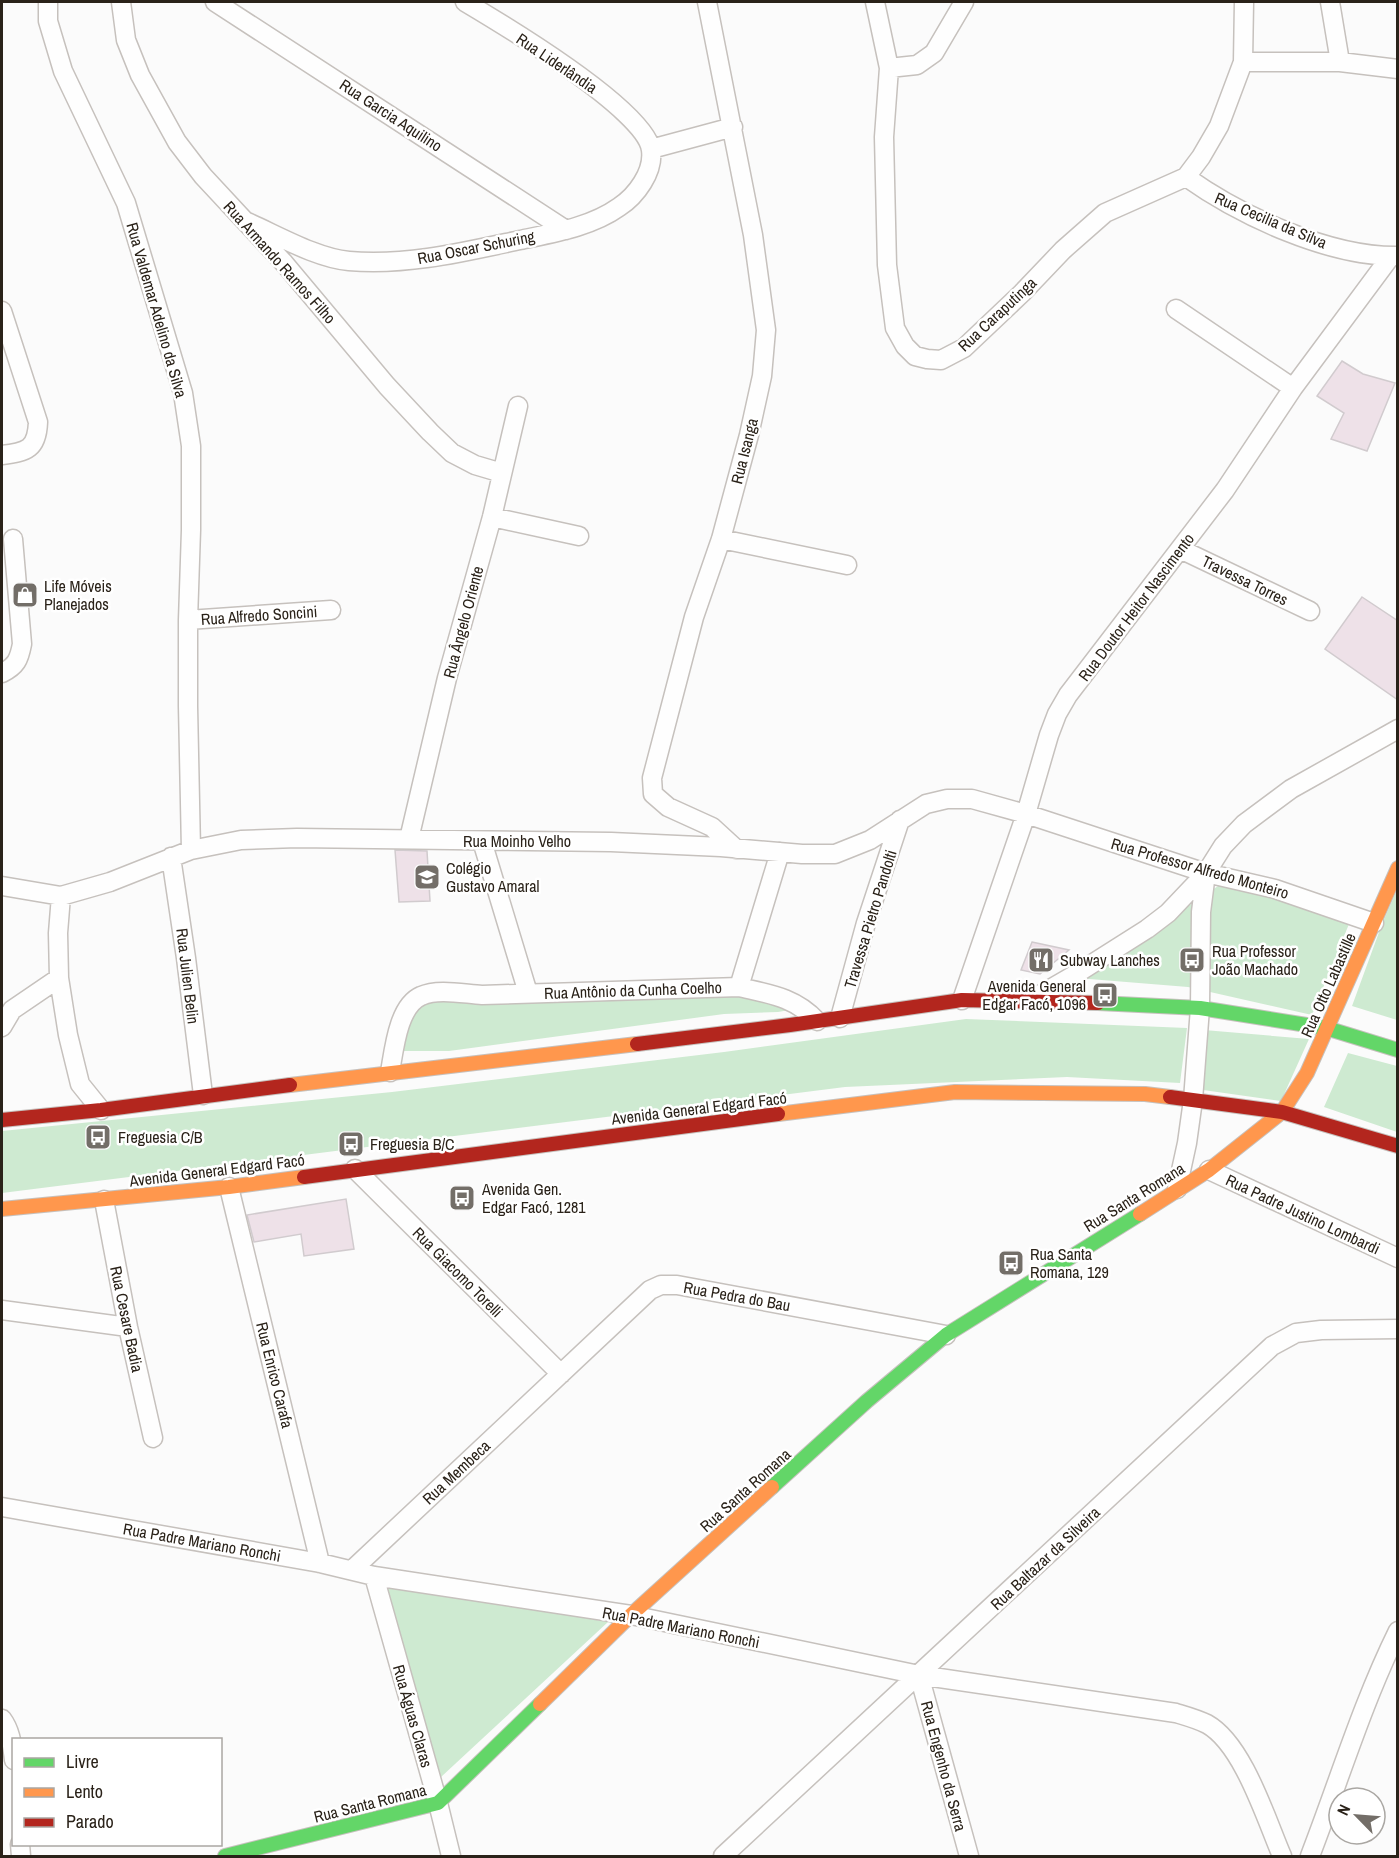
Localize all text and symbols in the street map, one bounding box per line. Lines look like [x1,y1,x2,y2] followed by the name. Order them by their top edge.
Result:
[512,28,602,99] street label: Rua Liderlândia
[335,74,447,156] street label: Rua Garcia Aquilino
[1212,187,1331,254] street label: Rua Cecilia da Silva
[219,196,341,328] street label: Rua Armando Ramos Filho
[121,220,193,401] street label: Rua Valdemar Adelino da Silva
[416,225,537,269] street label: Rua Oscar Schuring
[953,271,1042,356] street label: Rua Caraputinga
[725,415,763,486] street label: Rua Isanga
[1073,528,1199,686] street label: Rua Doutor Heitor Nascimento
[1198,550,1292,610] street label: Travessa Torres
[437,563,489,681] street label: Rua Ângelo Oriente
[44,575,112,615] place label: Life Móveis Planejados
[10,580,40,610] shop icon: Life Móveis Planejados
[200,600,318,630] street label: Rua Alfredo Soncini
[463,830,571,852] street label: Rua Moinho Velho
[1109,832,1291,904] street label: Rua Professor Alfredo Monteiro
[838,847,902,991] street label: Travessa Pietro Pandolti
[446,857,539,897] place label: Colégio Gustavo Amaral
[412,862,442,892] school or university icon: Colégio Gustavo Amaral
[171,927,205,1025] street label: Rua Julien Belin
[1295,929,1361,1041] street label: Rua Otto Labastille
[1212,940,1298,980] place label: Rua Professor João Machado
[1026,945,1056,975] restaurant icon: Subway Lanches
[1177,945,1207,975] bus stop icon: Rua Professor João Machado
[1060,949,1160,971] place label: Subway Lanches
[982,975,1086,1015] place label: Avenida General Edgar Facó, 1096
[544,976,722,1004] street label: Rua Antônio da Cunha Coelho
[1090,980,1120,1010] bus stop icon: Avenida General Edgar Facó, 1096
[609,1086,788,1130] street label: Avenida General Edgard Facó
[83,1122,113,1152] bus stop icon: Freguesia C/B
[118,1126,203,1148] place label: Freguesia C/B
[336,1129,366,1159] bus stop icon: Freguesia B/C
[370,1133,455,1155] place label: Freguesia B/C
[127,1148,306,1192] street label: Avenida General Edgard Facó
[1079,1157,1189,1237] street label: Rua Santa Romana
[1222,1169,1384,1259] street label: Rua Padre Justino Lombardi
[481,1178,586,1218] place label: Avenida Gen. Edgar Facó, 1281
[447,1183,477,1213] bus stop icon: Avenida Gen. Edgar Facó, 1281
[408,1222,508,1322] street label: Rua Giacomo Torelli
[1030,1243,1109,1283] place label: Rua Santa Romana, 129
[996,1248,1026,1278] bus stop icon: Rua Santa Romana, 129
[105,1264,149,1375] street label: Rua Cesare Badia
[682,1276,792,1316] street label: Rua Pedra do Bau
[251,1320,299,1431] street label: Rua Enrico Carafa
[417,1434,495,1509] street label: Rua Membeca
[695,1443,796,1537] street label: Rua Santa Romana
[985,1501,1105,1615] street label: Rua Baltazar da Silveira
[121,1517,283,1567] street label: Rua Padre Mariano Ronchi
[601,1601,761,1653] street label: Rua Padre Mariano Ronchi
[388,1662,438,1770] street label: Rua Águas Claras
[916,1698,972,1834] street label: Rua Engenho da Serra
[12,1738,222,1846] legend
[66,1749,99,1774] text: Livre
[311,1778,429,1828] street label: Rua Santa Romana
[66,1779,103,1804] text: Lento
[1327,1786,1387,1846] north arrow
[1331,1801,1355,1819] text: N
[66,1809,114,1834] text: Parado

